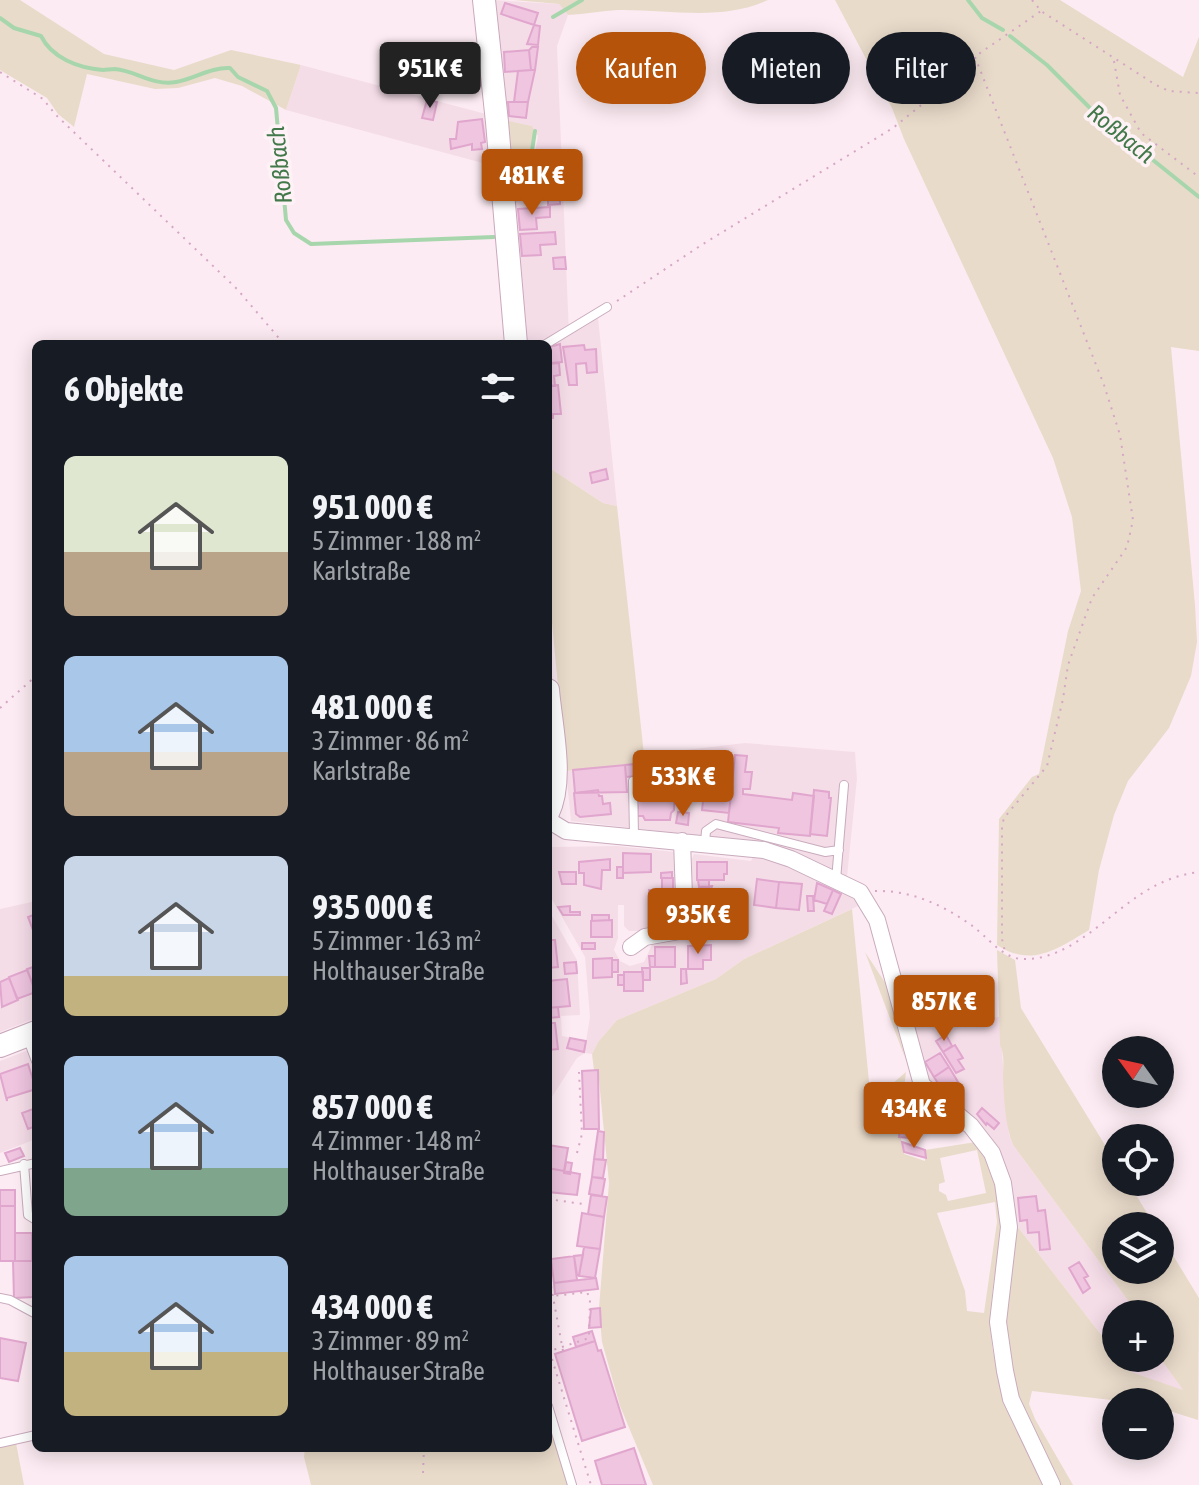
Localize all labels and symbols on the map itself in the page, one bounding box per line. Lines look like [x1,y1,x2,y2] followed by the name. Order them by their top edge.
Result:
[365,42,495,110] pin: 951K €
[1083,99,1160,169] water label: Roßbach
[262,125,297,205] water label: Roßbach
[467,149,597,217] pin: 481K €
[618,750,748,818] pin: 533K €
[633,888,763,956] pin: 935K €
[879,975,1009,1043] pin: 857K €
[1102,1036,1174,1108] north arrow
[849,1082,979,1150] pin: 434K €

